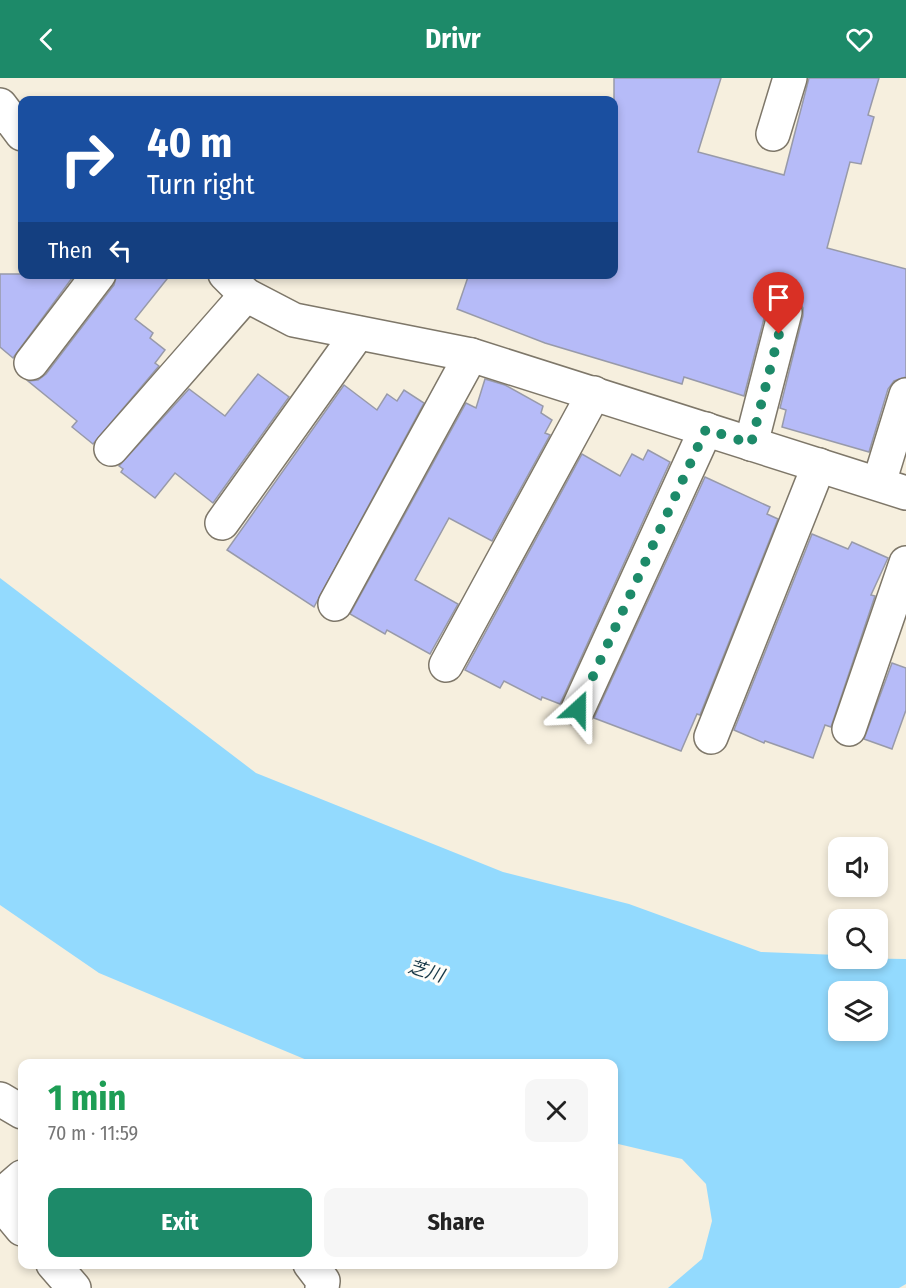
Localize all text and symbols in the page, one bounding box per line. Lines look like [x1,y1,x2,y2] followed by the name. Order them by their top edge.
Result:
[30,23,63,56] icon: back
[425,23,481,55] text: Drivr
[843,23,876,56] icon: heart
[147,118,232,168] text: 40 m
[48,120,126,198] icon: right
[147,169,255,201] text: Turn right
[104,234,137,267] icon: left
[48,237,92,264] text: Then
[753,272,804,334] pin
[762,281,795,314] icon: arrive
[546,677,610,741] position arrow
[828,837,888,1041] map controls
[828,837,888,897] button: sound
[828,909,888,969] button: search
[406,955,448,987] water label: 芝川
[828,981,888,1041] button: layers
[48,1076,126,1120] text: 1 min
[525,1079,588,1142] button: close
[48,1121,138,1145] text: 70 m · 11:59
[48,1188,312,1257] button: Exit
[324,1188,588,1257] button: Share

